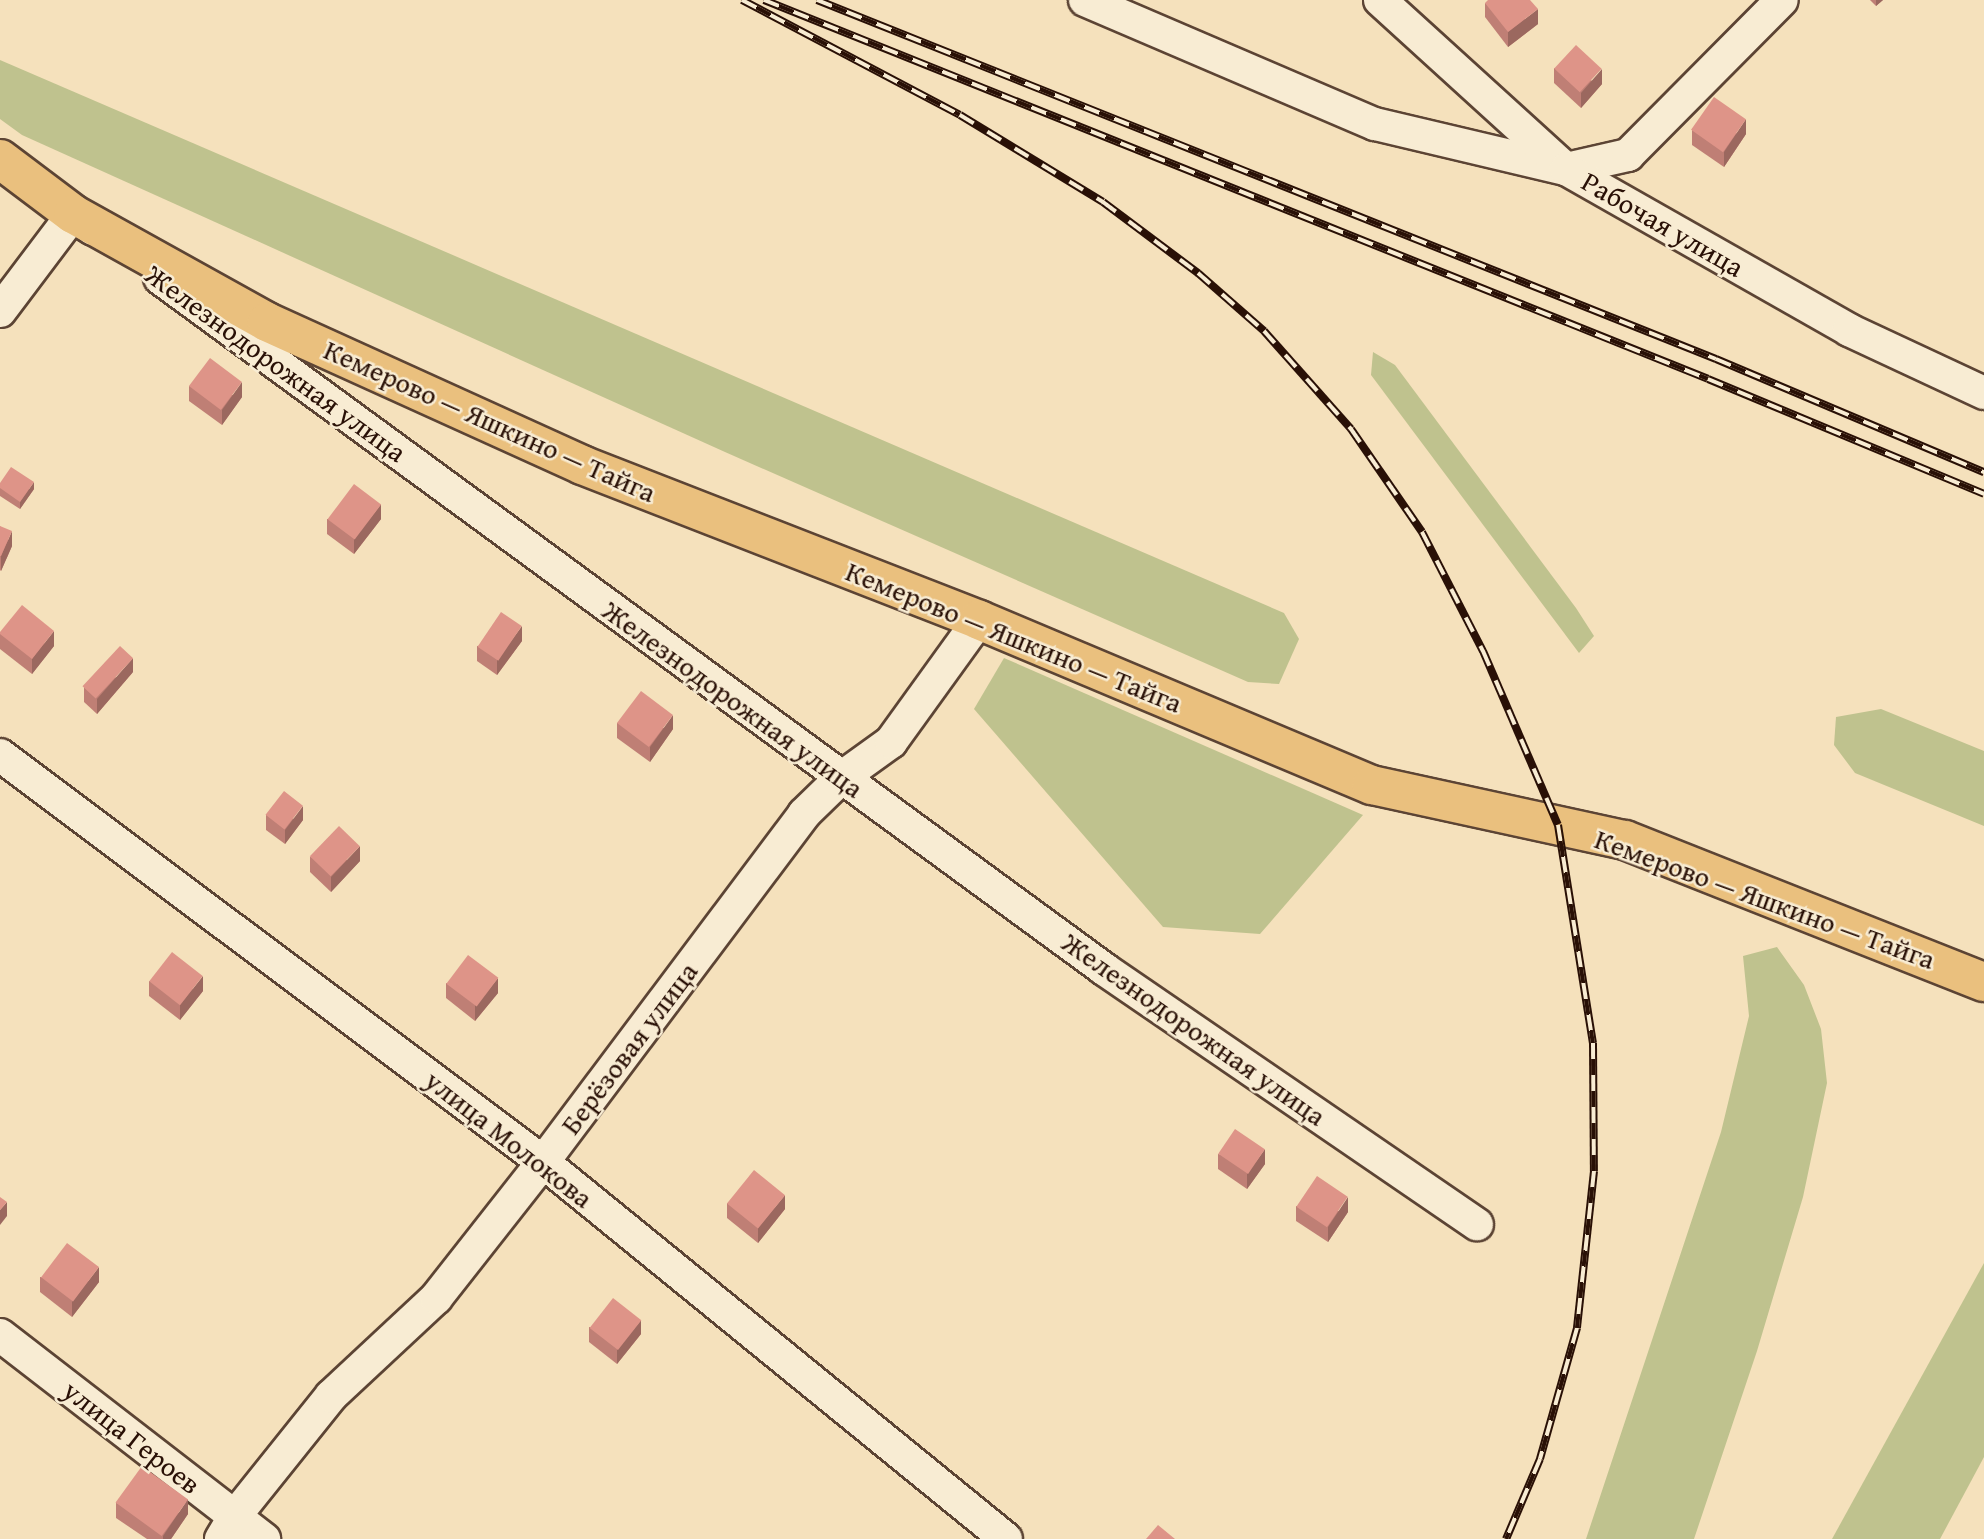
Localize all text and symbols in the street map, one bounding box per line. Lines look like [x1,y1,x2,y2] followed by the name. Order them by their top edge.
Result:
[1576,164,1750,284] street label: Рабочая улица
[139,257,413,469] street label: Железнодорожная улица
[319,333,661,509] street label: Кемерово — Яшкино — Тайга
[841,554,1187,720] street label: Кемерово — Яшкино — Тайга
[596,593,870,805] street label: Железнодорожная улица
[1590,822,1940,976] street label: Кемерово — Яшкино — Тайга
[1056,925,1332,1133] street label: Железнодорожная улица
[553,955,705,1141] street label: Берёзовая улица
[418,1063,600,1215] street label: улица Молокова
[57,1373,207,1501] street label: улица Героев

